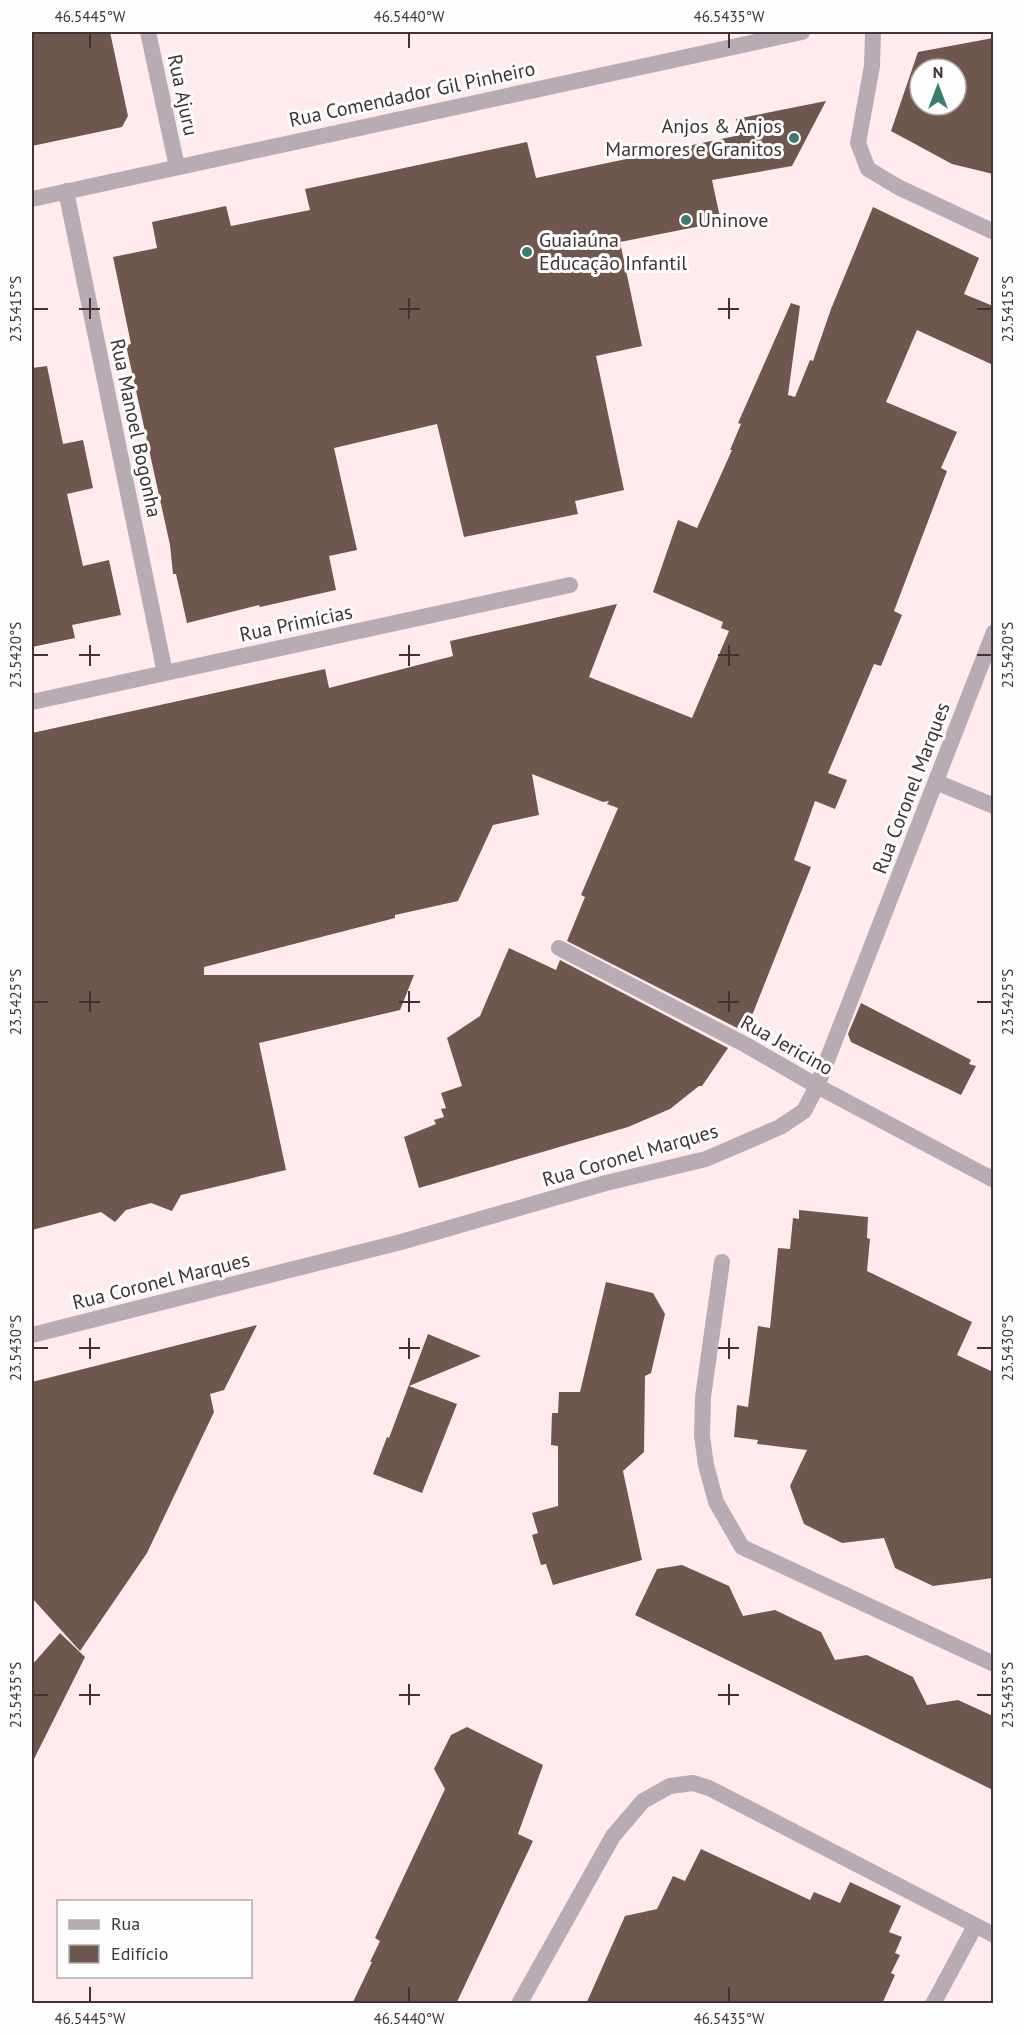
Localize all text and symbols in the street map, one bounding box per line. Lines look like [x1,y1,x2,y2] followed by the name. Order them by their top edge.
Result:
[54,7,126,26] text: 46.5445°W
[373,7,445,26] text: 46.5440°W
[693,7,765,26] text: 46.5435°W
[162,52,204,138] street label: Rua Ajuru
[287,55,537,133] street label: Rua Comendador Gil Pinheiro
[908,57,968,117] north arrow
[933,62,943,82] text: N
[605,113,782,162] place label: Anjos & Anjos Marmores e Granitos
[787,131,801,145] marker: Anjos & Anjos Marmores e Granitos
[698,207,768,233] place label: Uninove
[679,213,693,227] marker: Uninove
[539,227,687,276] place label: Guaiaúna Educação Infantil
[520,245,534,259] marker: Guaiaúna Educação Infantil
[6,276,25,342] text: 23.5415°S
[998,276,1017,342] text: 23.5415°S
[104,336,168,520] street label: Rua Manoel Bogonha
[237,598,355,648] street label: Rua Primícias
[6,622,25,688] text: 23.5420°S
[998,622,1017,688] text: 23.5420°S
[866,699,956,877] street label: Rua Coronel Marques
[6,969,25,1035] text: 23.5425°S
[998,969,1017,1035] text: 23.5425°S
[736,1009,838,1081] street label: Rua Jericino
[539,1117,721,1193] street label: Rua Coronel Marques
[70,1246,252,1316] street label: Rua Coronel Marques
[6,1315,25,1381] text: 23.5430°S
[998,1315,1017,1381] text: 23.5430°S
[6,1662,25,1728] text: 23.5435°S
[998,1662,1017,1728] text: 23.5435°S
[57,1900,252,1978] legend
[111,1912,140,1935] text: Rua
[111,1942,168,1965] text: Edifício
[54,2009,126,2028] text: 46.5445°W
[373,2009,445,2028] text: 46.5440°W
[693,2009,765,2028] text: 46.5435°W

